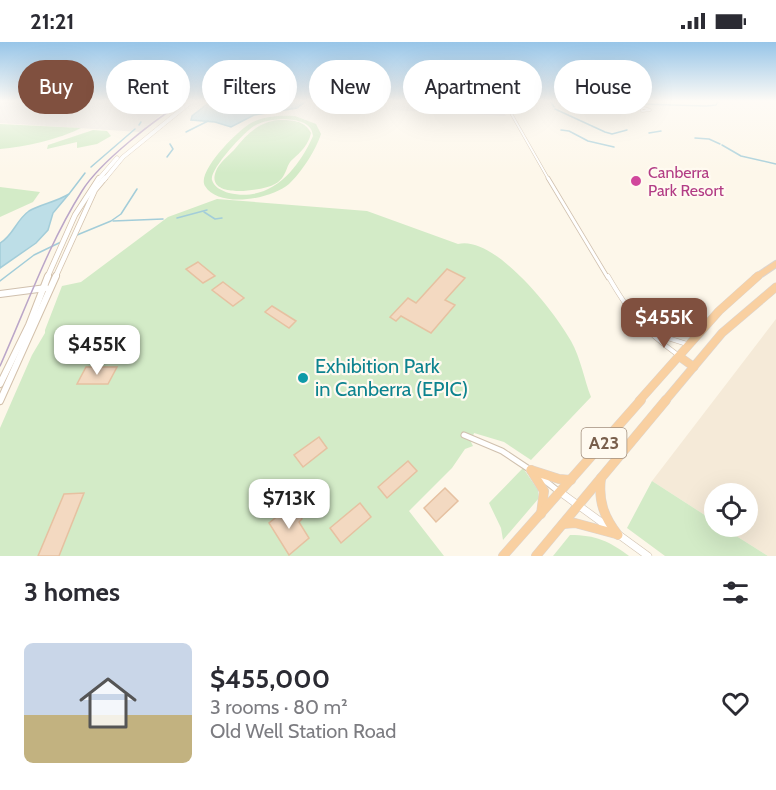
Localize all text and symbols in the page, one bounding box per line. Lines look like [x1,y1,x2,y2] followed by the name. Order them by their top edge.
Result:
[30,8,74,35] text: 21:21
[18,60,94,114] chip: Buy
[106,60,190,114] chip: Rent
[202,60,297,114] chip: Filters
[309,60,391,114] chip: New
[403,60,542,114] chip: Apartment
[554,60,652,114] chip: House
[648,163,724,200] place label: Canberra Park Resort
[629,174,643,188] marker: Canberra Park Resort
[622,298,706,349] pin: $455K
[635,305,693,329] text: $455K
[55,325,139,376] pin: $455K
[68,332,126,356] text: $455K
[315,354,468,401] place label: Exhibition Park in Canberra (EPIC)
[296,371,310,385] marker: Exhibition Park in Canberra (EPIC)
[582,428,626,458] road number: A23
[247,479,331,530] pin: $713K
[704,483,758,537] map controls
[704,483,758,537] button: locate
[263,486,315,510] text: $713K
[24,576,120,608] text: 3 homes
[719,576,752,609] icon: filters
[210,663,330,695] text: $455,000
[72,667,144,739] icon: home
[719,687,752,720] icon: heart
[210,695,348,719] text: 3 rooms · 80 m²
[210,719,396,743] text: Old Well Station Road

